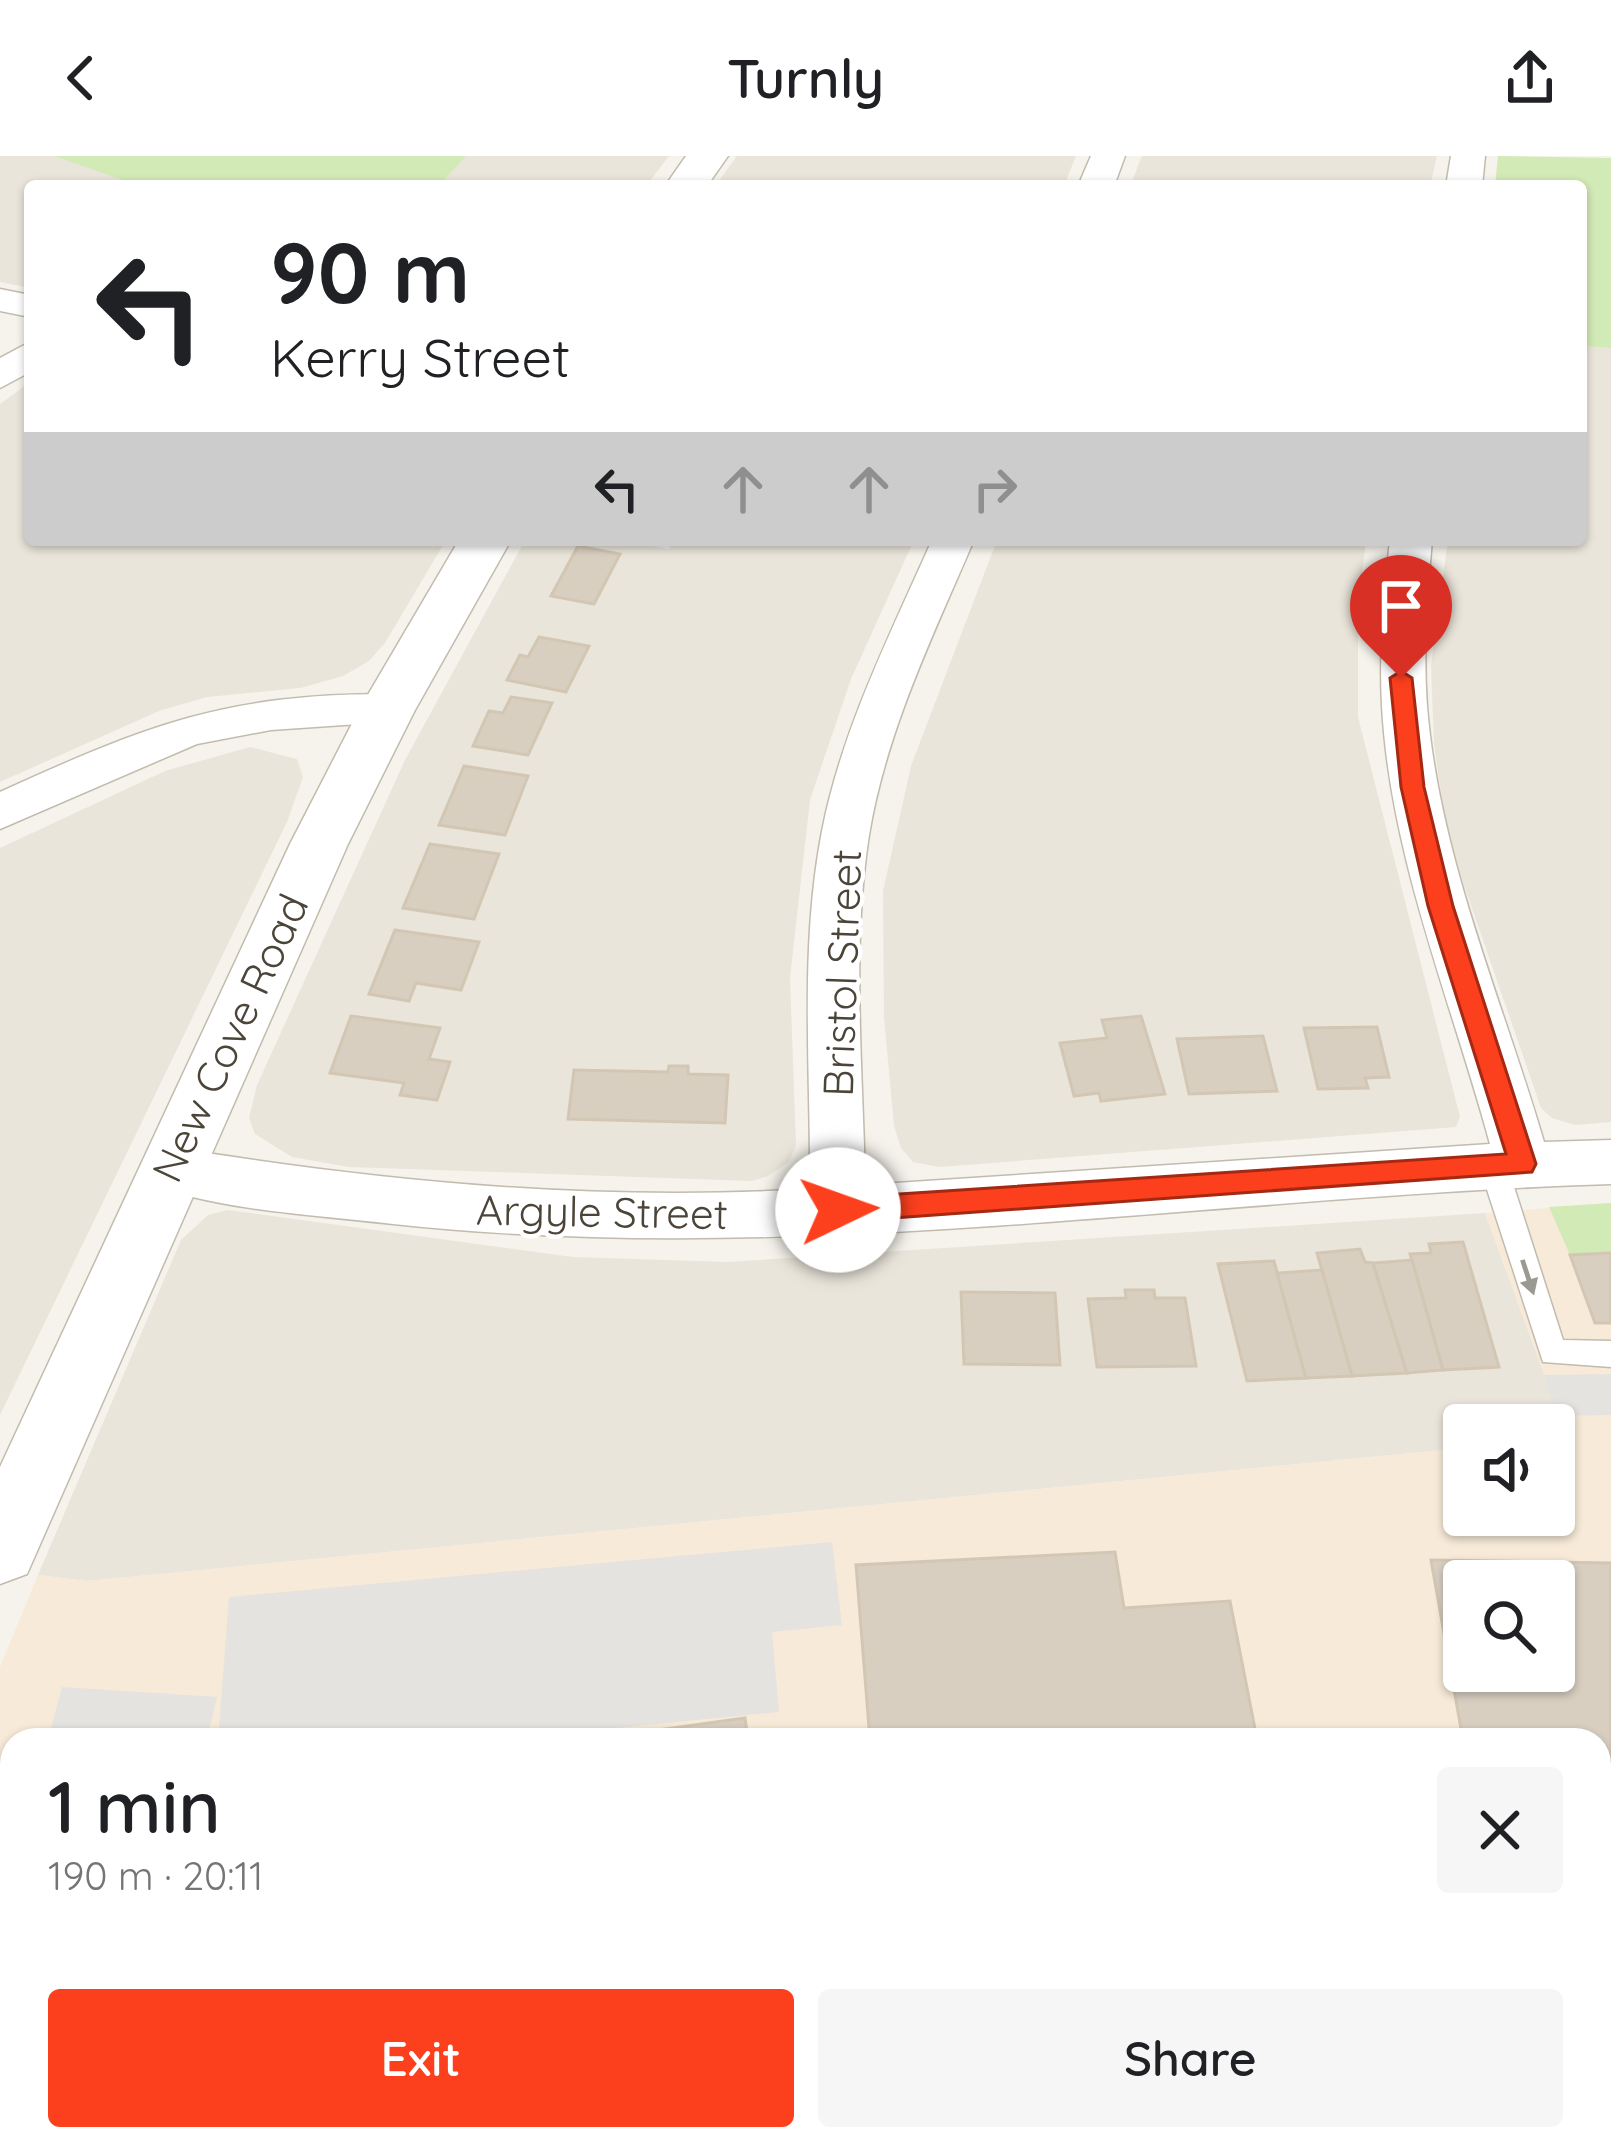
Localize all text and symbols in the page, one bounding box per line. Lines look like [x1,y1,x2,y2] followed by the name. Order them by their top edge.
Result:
[727,44,884,112] text: Turnly
[48,45,114,111] icon: back
[1497,45,1563,111] icon: share
[270,219,470,324] text: 90 m
[72,228,228,384] icon: left
[270,323,570,391] text: Kerry Street
[584,456,650,522] icon: left
[710,456,776,522] icon: ahead
[836,456,902,522] icon: ahead
[962,456,1028,522] icon: right
[1350,555,1452,678] pin
[1368,573,1434,639] icon: arrive
[811,848,872,1098] street label: Bristol Street
[140,885,319,1190] street label: New Cove Road
[775,1147,901,1273] position arrow
[476,1183,728,1240] street label: Argyle Street
[1520,1259,1539,1295] one-way arrow
[1443,1404,1575,1692] map controls
[1443,1404,1575,1536] button: sound
[1443,1560,1575,1692] button: search
[48,1761,221,1851] text: 1 min
[1437,1767,1563,1893] button: close
[48,1851,263,1900] text: 190 m · 20:11
[48,1989,794,2127] button: Exit
[818,1989,1563,2127] button: Share

